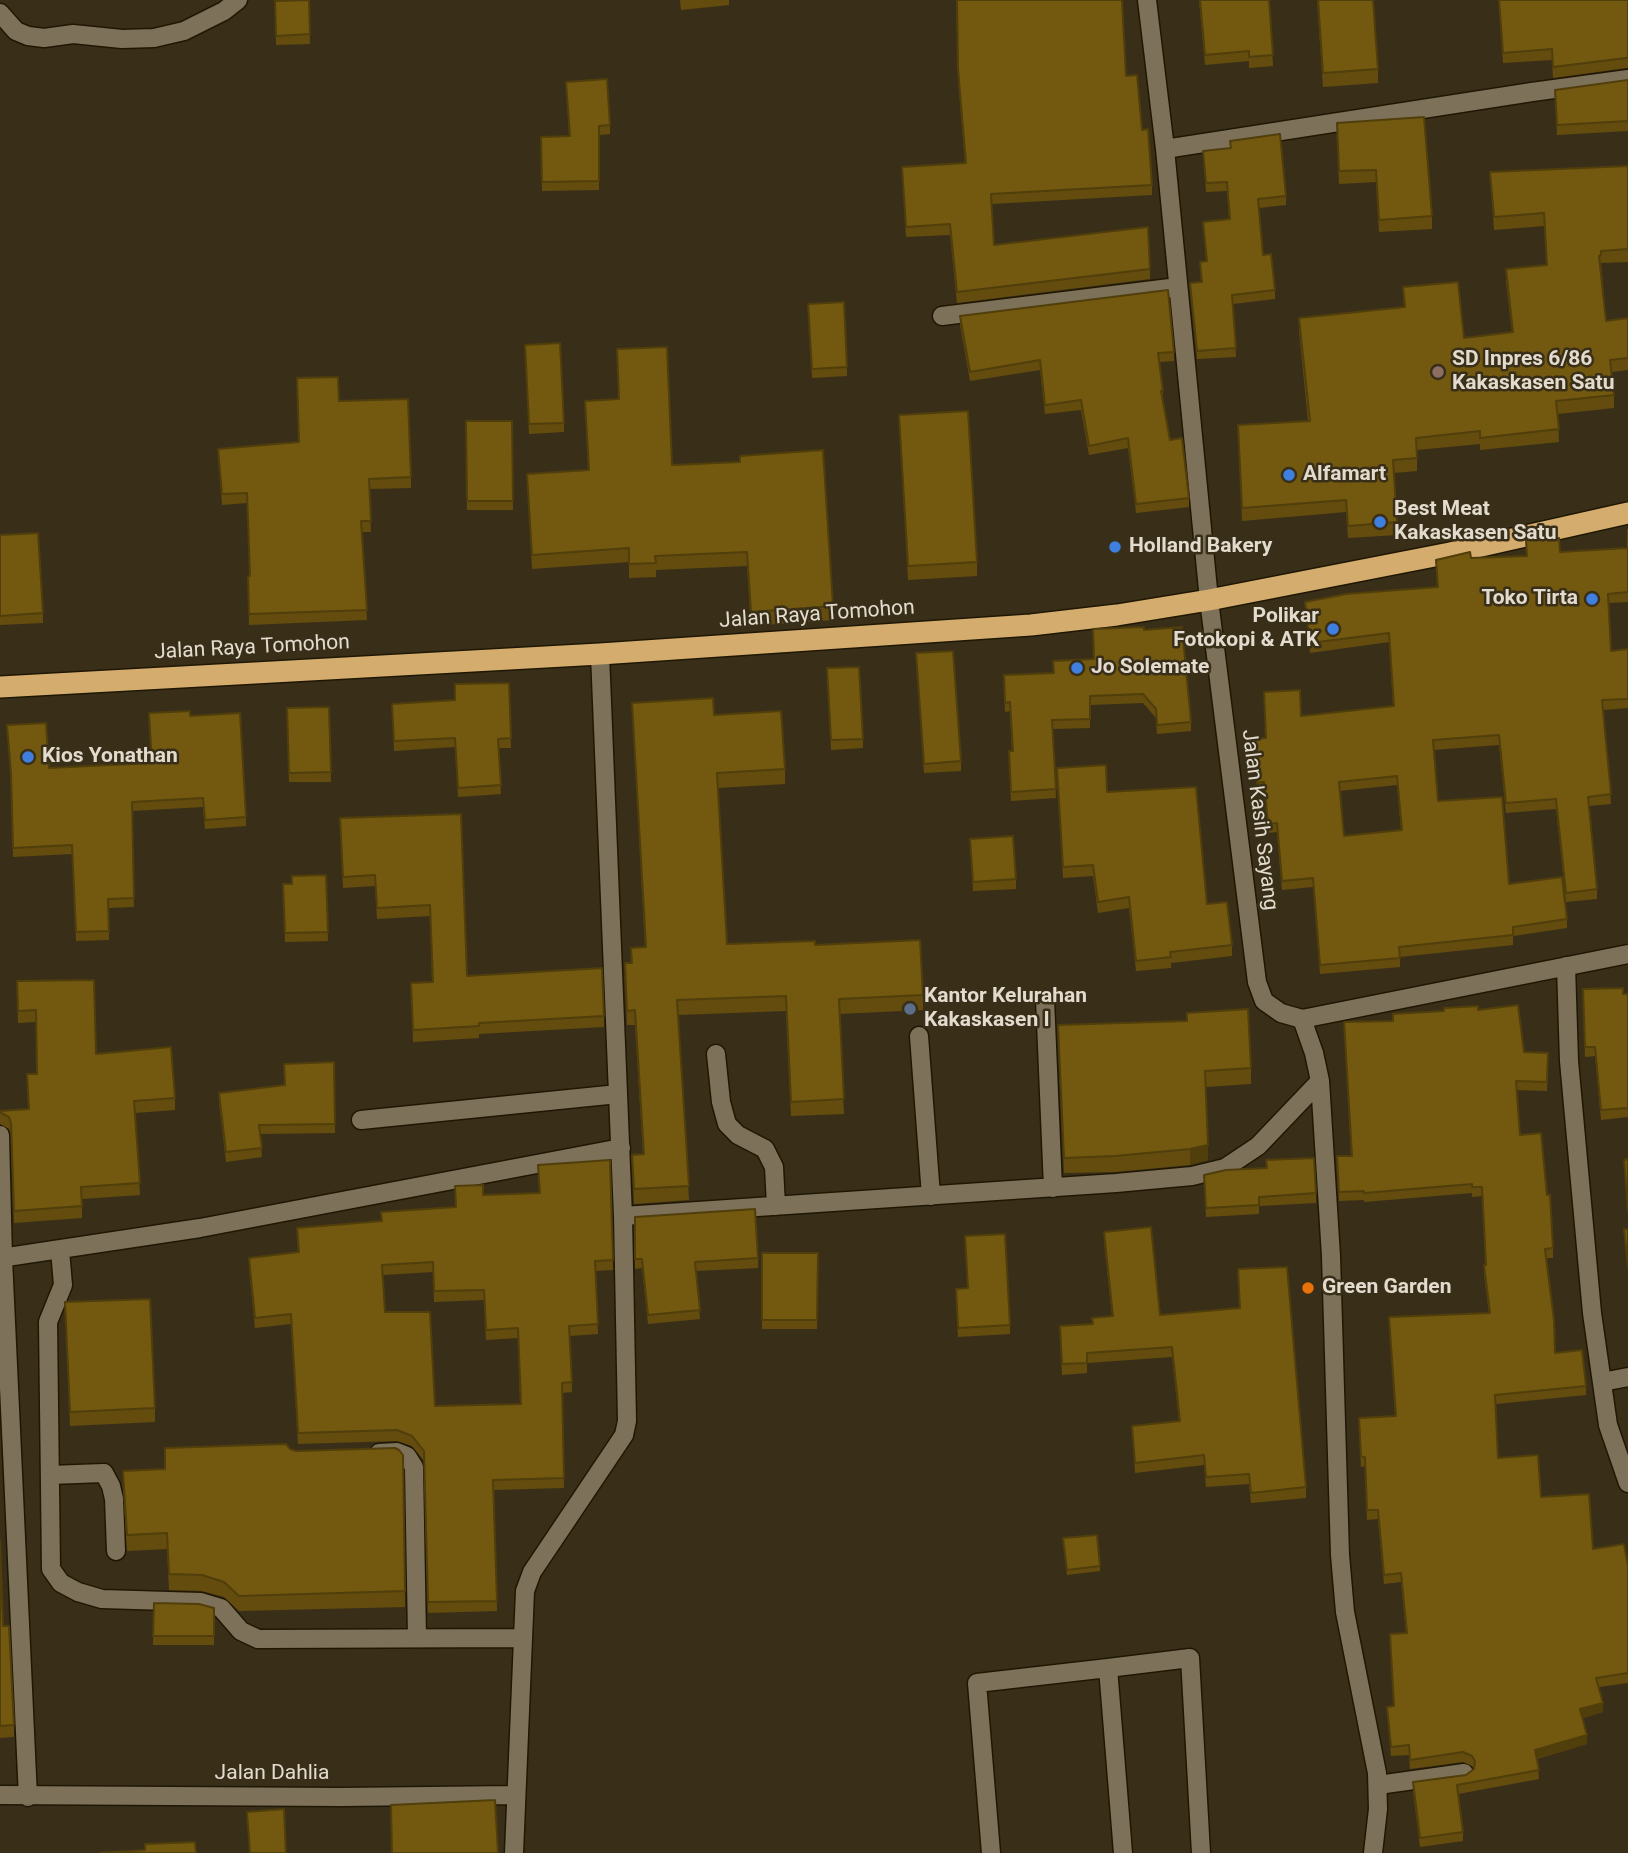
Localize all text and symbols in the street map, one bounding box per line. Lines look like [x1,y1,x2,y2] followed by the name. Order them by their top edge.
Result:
[1452,347,1614,397] place label: SD Inpres 6/86 Kakaskasen Satu
[1430,364,1446,380] marker: SD Inpres 6/86 Kakaskasen Satu
[1303,462,1386,488] place label: Alfamart
[1281,467,1297,483] marker: Alfamart
[1394,497,1556,547] place label: Best Meat Kakaskasen Satu
[1372,514,1388,530] marker: Best Meat Kakaskasen Satu
[1129,534,1272,560] place label: Holland Bakery
[1107,539,1123,555] marker: Holland Bakery
[1481,586,1578,612] place label: Toko Tirta
[1584,591,1600,607] marker: Toko Tirta
[718,596,916,634] street label: Jalan Raya Tomohon
[1173,604,1319,654] place label: Polikar Fotokopi & ATK
[1325,621,1341,637] marker: Polikar Fotokopi & ATK
[153,630,351,666] street label: Jalan Raya Tomohon
[1091,655,1209,681] place label: Jo Solemate
[1069,660,1085,676] marker: Jo Solemate
[1235,728,1283,912] street label: Jalan Kasih Sayang
[42,744,178,770] place label: Kios Yonathan
[20,749,36,765] marker: Kios Yonathan
[924,984,1087,1034] place label: Kantor Kelurahan Kakaskasen I
[902,1001,918,1017] marker: Kantor Kelurahan Kakaskasen I
[1322,1275,1451,1301] place label: Green Garden
[1300,1280,1316,1296] marker: Green Garden
[215,1761,329,1787] street label: Jalan Dahlia

